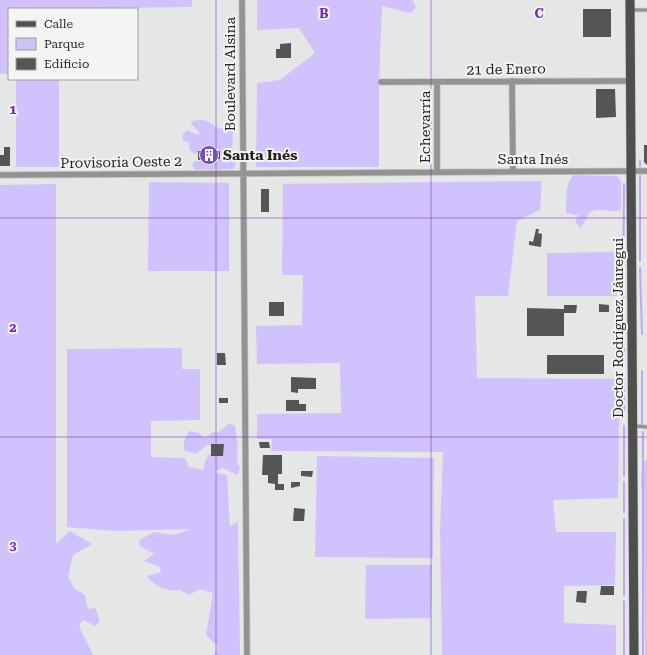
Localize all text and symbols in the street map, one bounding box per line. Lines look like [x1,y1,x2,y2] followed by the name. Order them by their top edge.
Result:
[319,6,329,21] text: B
[534,6,544,21] text: C
[8,8,138,80] legend
[222,16,238,131] street label: Boulevard Alsina
[44,17,74,31] text: Calle
[44,37,85,51] text: Parque
[44,57,89,71] text: Edificio
[466,60,546,78] street label: 21 de Enero
[417,90,433,163] street label: Echevarría
[9,102,17,117] text: 1
[198,144,220,166] building icon: Santa Inés
[223,147,297,163] place label: Santa Inés
[498,151,569,167] street label: Santa Inés
[60,153,182,171] street label: Provisoria Oeste 2
[610,237,626,418] street label: Doctor Rodríguez Jáuregui
[9,320,17,335] text: 2
[9,538,17,553] text: 3

